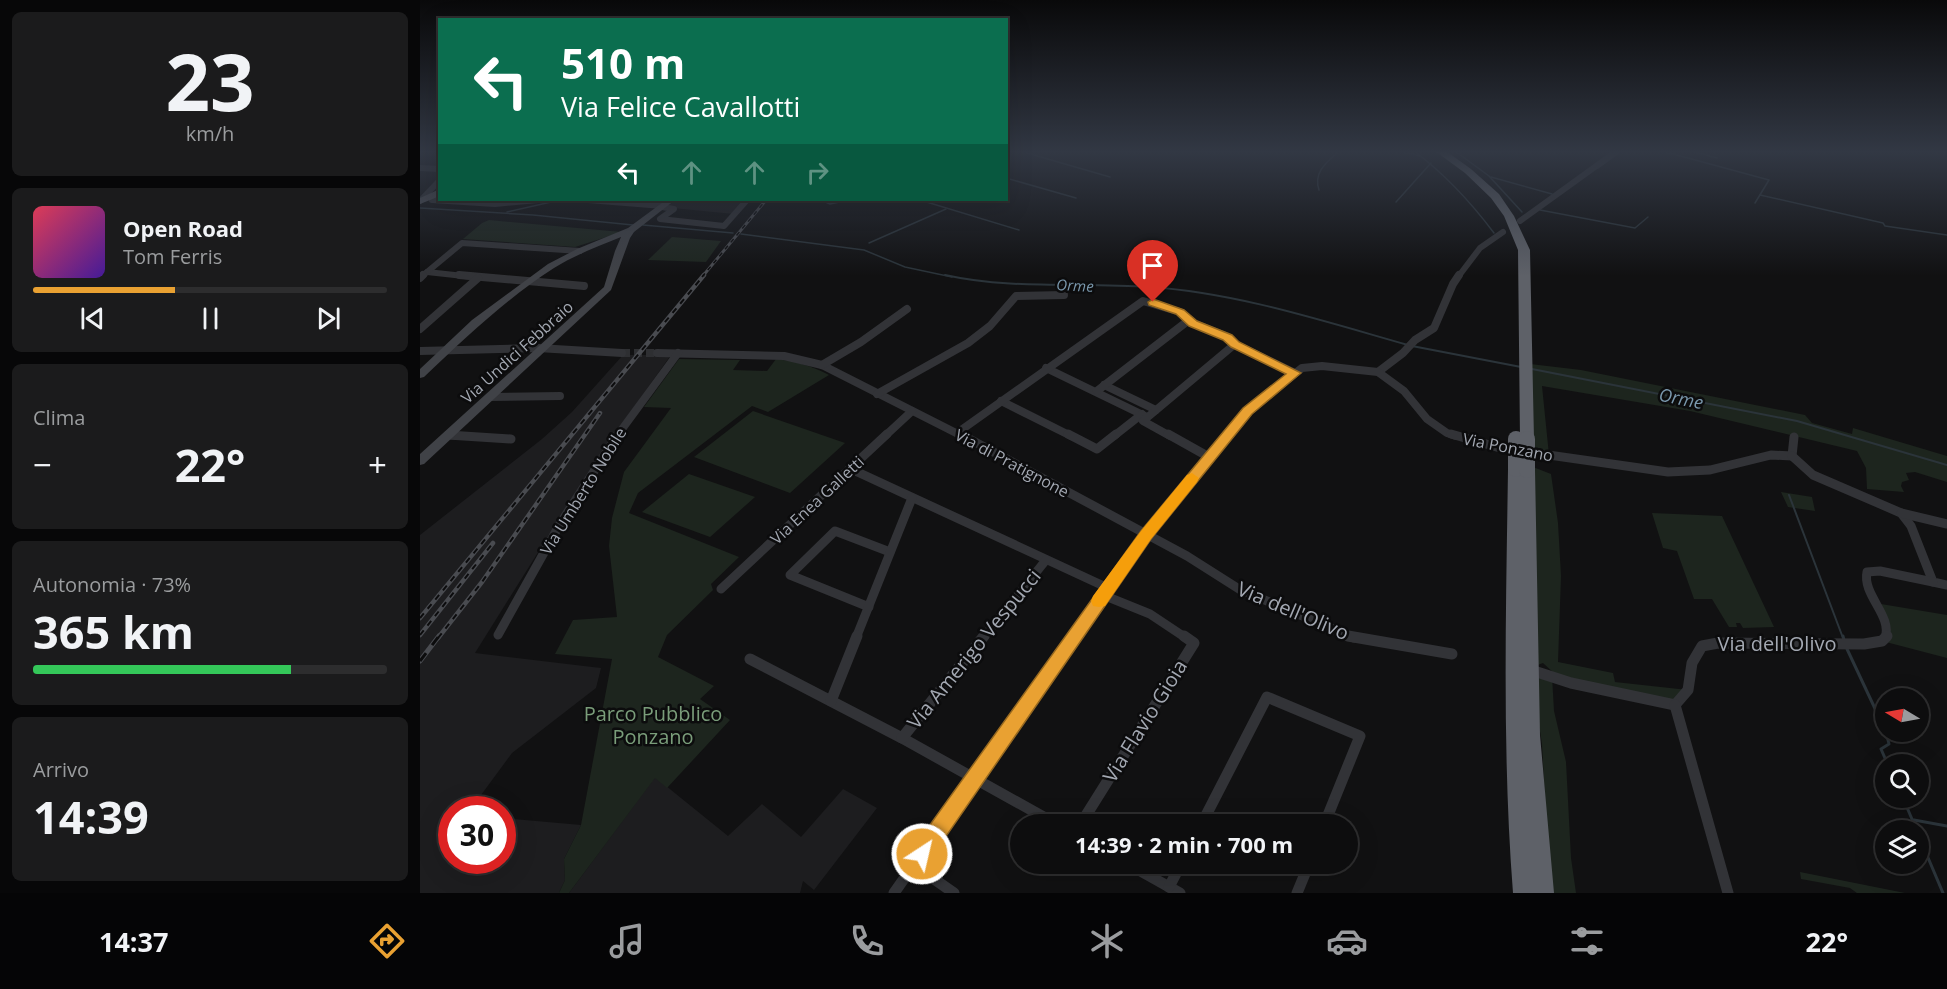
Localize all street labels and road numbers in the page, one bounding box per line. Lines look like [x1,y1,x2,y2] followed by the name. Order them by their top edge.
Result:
[456,296,578,408] street label: Via Undici Febbraio
[535,423,631,559] street label: Via Umberto Nobile
[951,424,1073,502] street label: Via di Pratignone
[1461,427,1555,467] street label: Via Ponzano
[765,451,869,549] street label: Via Enea Galletti
[901,563,1047,734] street label: Via Amerigo Vespucci
[1233,575,1353,646] street label: Via dell'Olivo
[1718,630,1836,657] street label: Via dell'Olivo
[1096,654,1193,787] street label: Via Flavio Gioia

